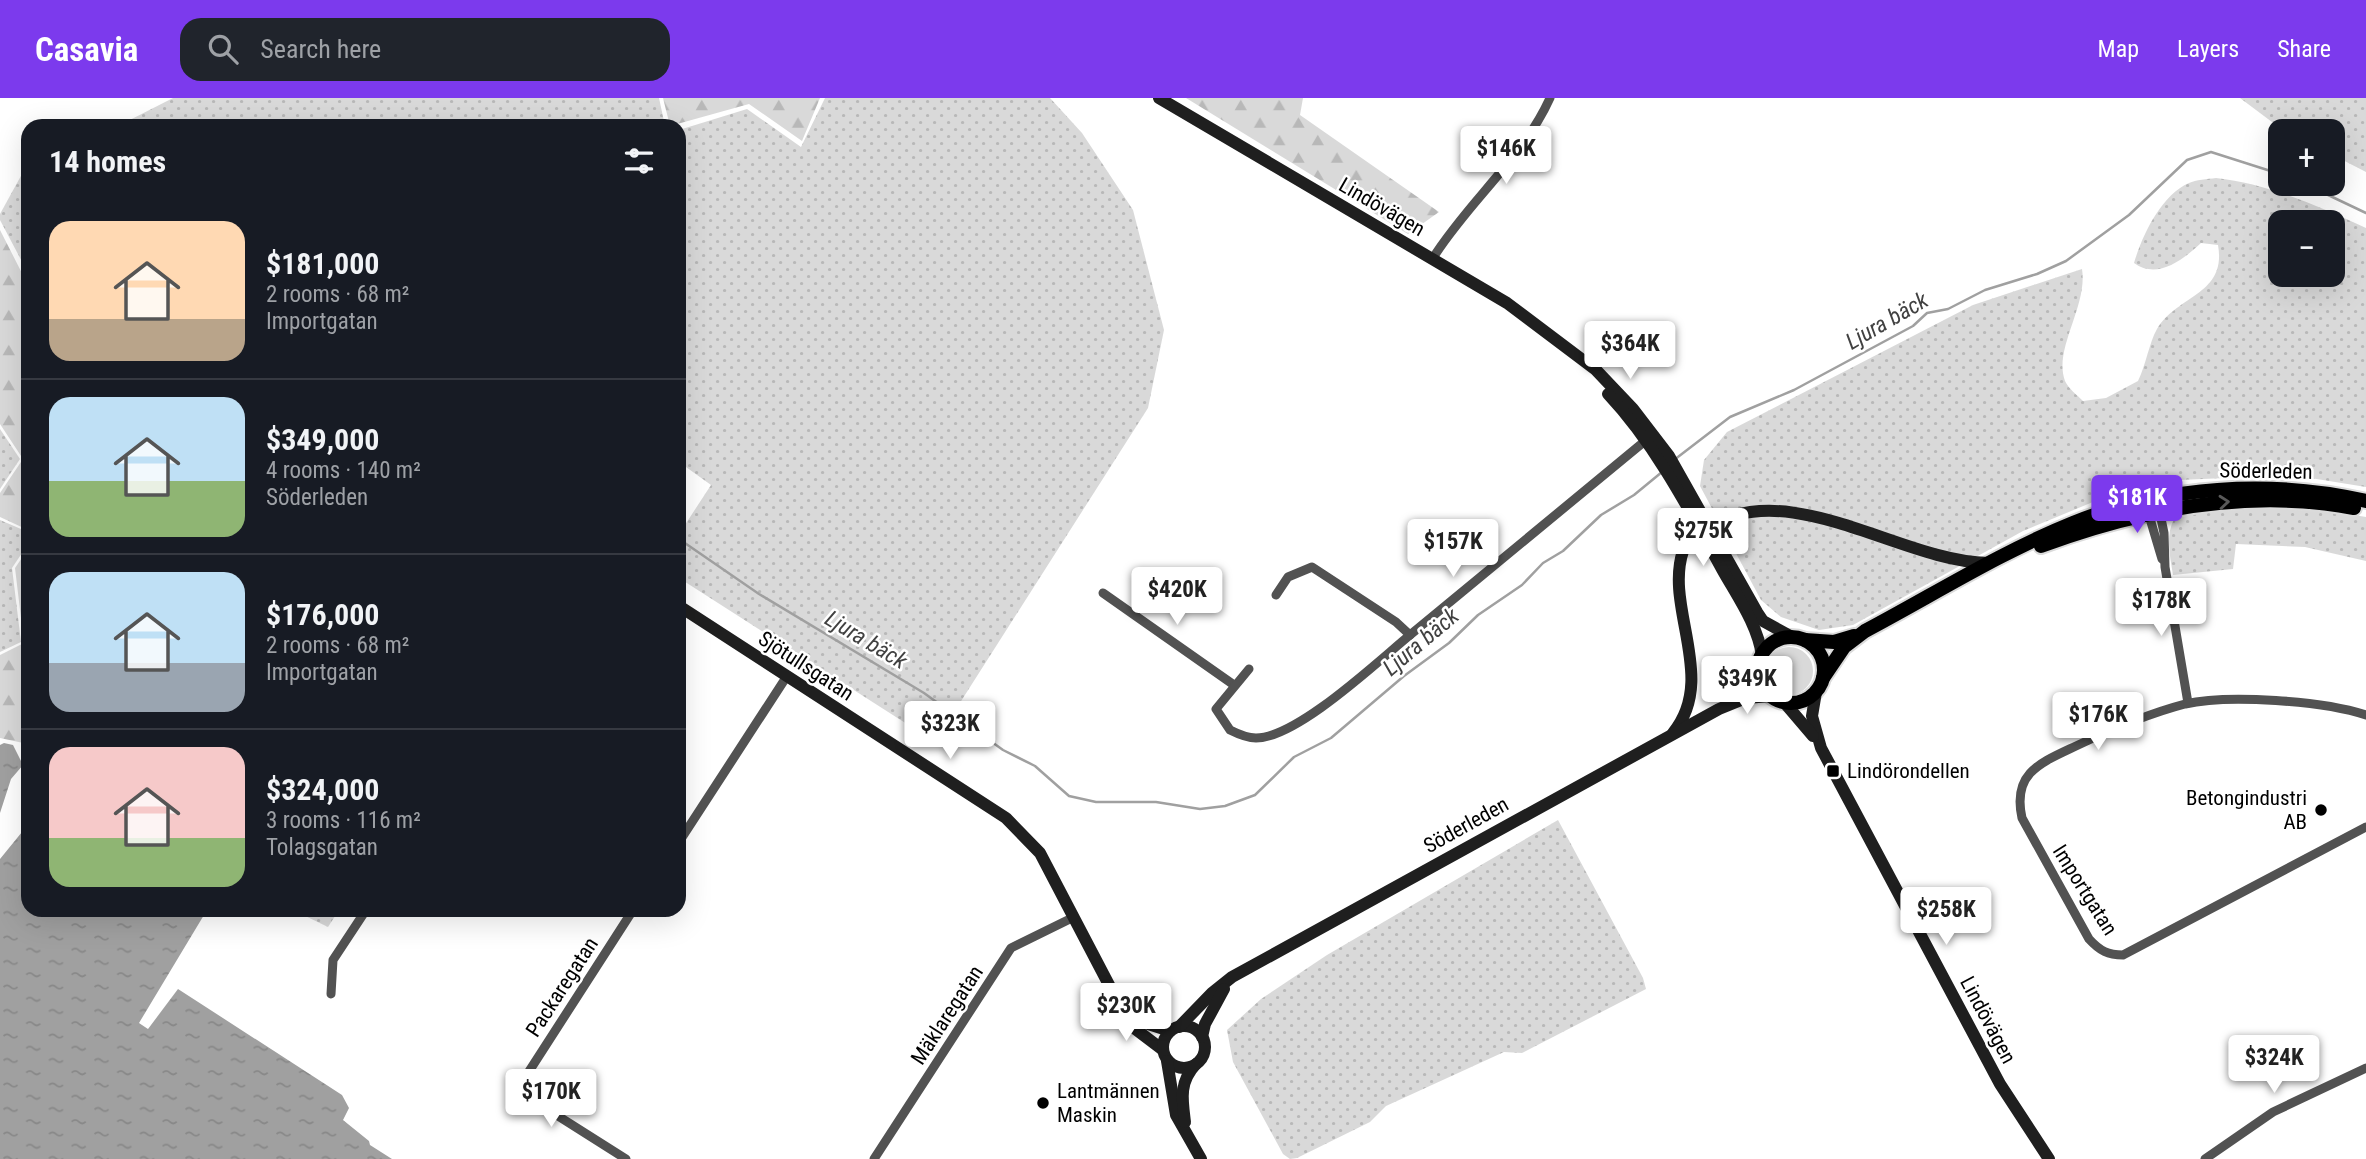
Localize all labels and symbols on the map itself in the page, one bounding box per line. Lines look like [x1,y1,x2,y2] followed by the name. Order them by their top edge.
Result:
[1457,126,1555,186] pin: $146K
[1335,173,1429,241] street label: Lindövägen
[1841,286,1934,355] water label: Ljura bäck
[1581,322,1679,381] pin: $364K
[2219,458,2313,484] street label: Söderleden
[2088,476,2186,535] pin: $181K
[2219,495,2230,510] one-way arrow
[1654,508,1752,568] pin: $275K
[1404,519,1502,579] pin: $157K
[1128,568,1226,627] pin: $420K
[2112,578,2210,638] pin: $178K
[1378,602,1465,682] water label: Ljura bäck
[820,605,913,675] water label: Ljura bäck
[754,626,858,706] street label: Sjötullsgatan
[1698,656,1796,716] pin: $349K
[2049,692,2147,752] pin: $176K
[901,702,999,761] pin: $323K
[1847,759,1970,783] place label: Lindörondellen
[1825,763,1841,779] marker: Lindörondellen
[2186,786,2307,834] place label: Betongindustri AB
[1419,792,1513,858] street label: Söderleden
[2313,802,2329,818] marker: Betongindustri AB
[2048,840,2122,940] street label: Importgatan
[1897,888,1995,947] pin: $258K
[521,933,603,1041] street label: Packaregatan
[906,961,988,1069] street label: Mäklaregatan
[1955,972,2021,1068] street label: Lindövägen
[1077,984,1175,1043] pin: $230K
[2225,1035,2323,1095] pin: $324K
[502,1070,600,1129] pin: $170K
[1057,1079,1160,1127] place label: Lantmännen Maskin
[1035,1095,1051,1111] marker: Lantmännen Maskin

